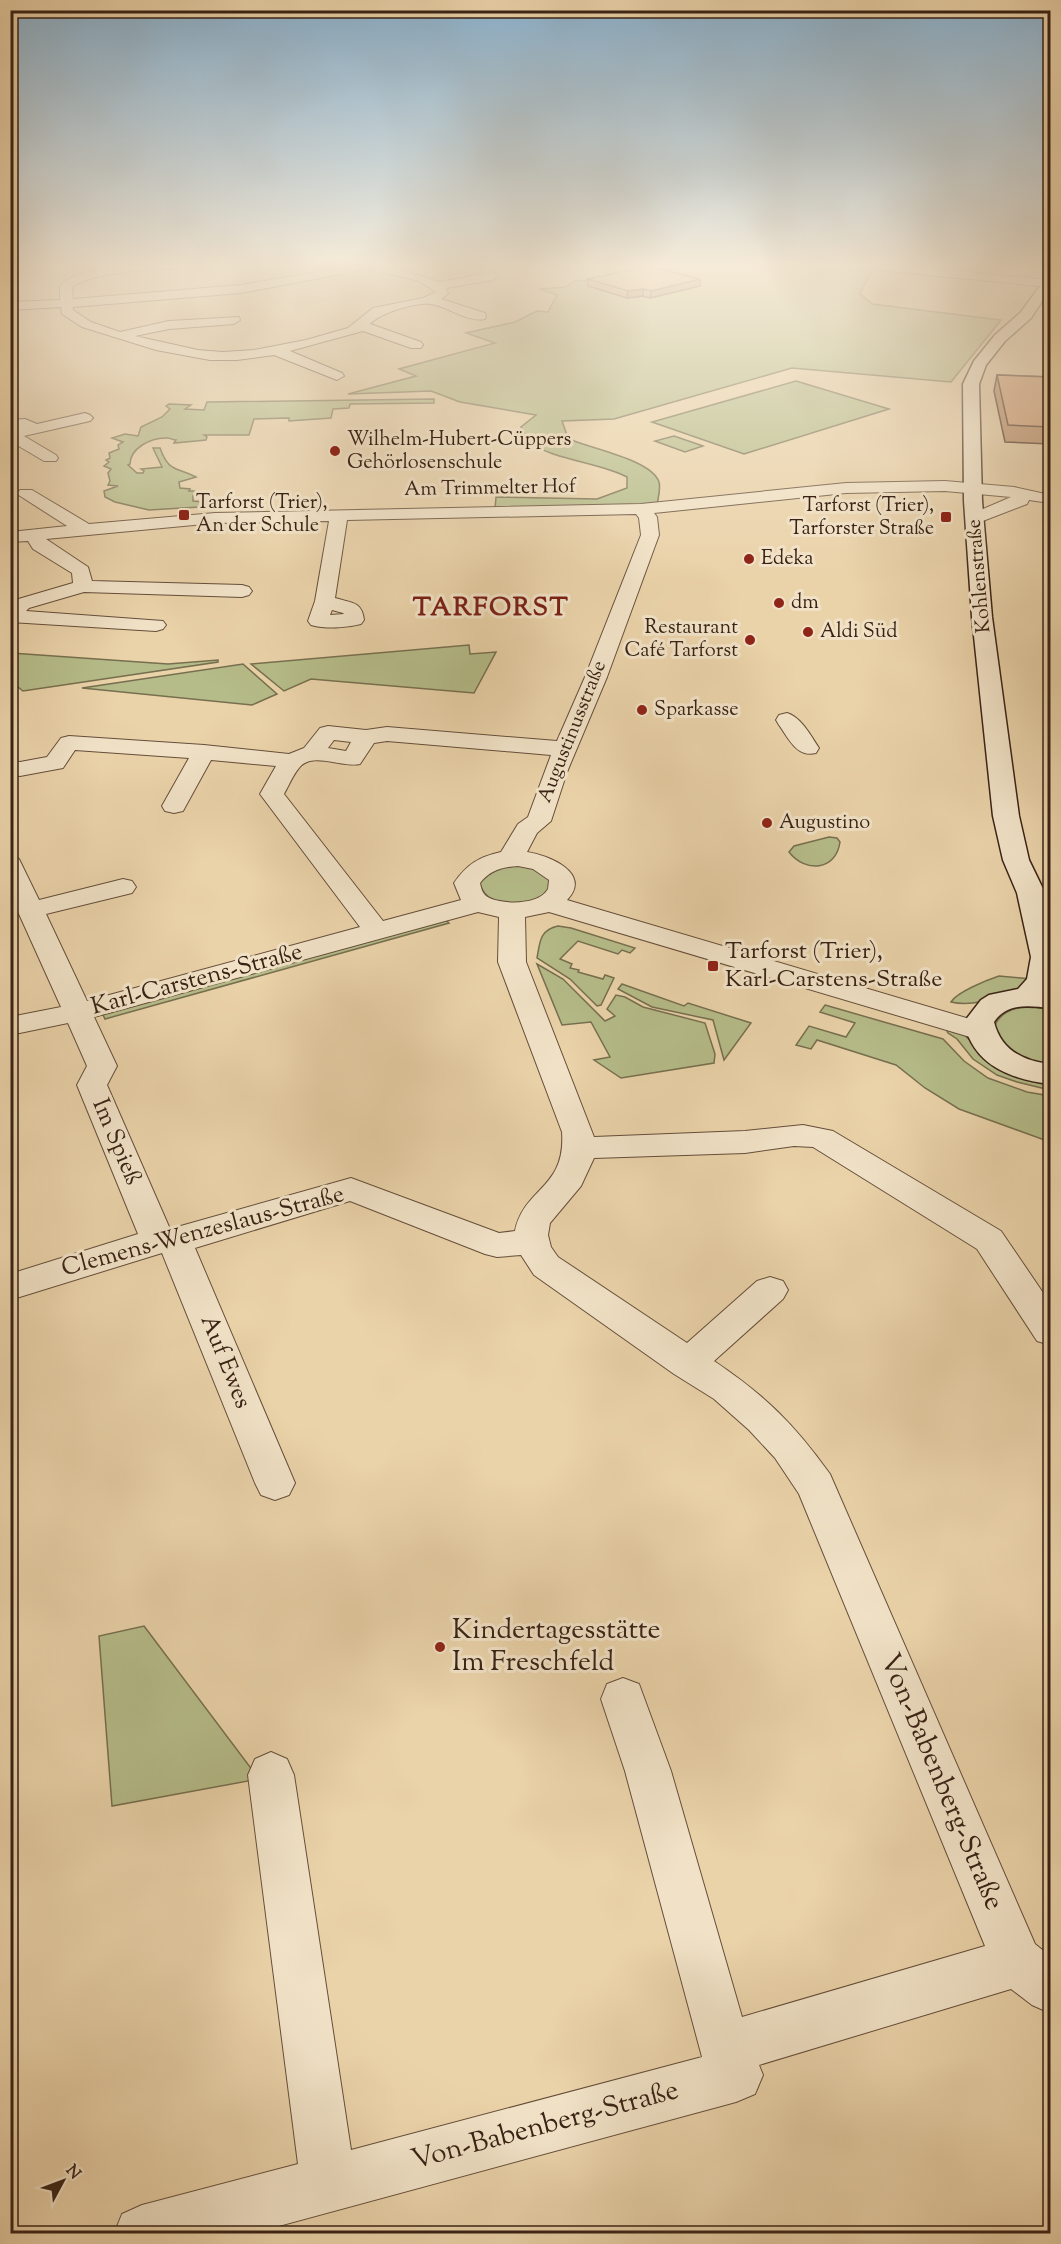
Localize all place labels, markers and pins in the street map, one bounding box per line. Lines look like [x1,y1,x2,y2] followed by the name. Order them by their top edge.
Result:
[347,426,571,478] place label: Wilhelm-Hubert-Cüppers Gehörlosenschule
[328,444,342,458] marker: Wilhelm-Hubert-Cüppers Gehörlosenschule
[196,489,328,541] place label: Tarforst (Trier), An der Schule
[789,492,934,544] place label: Tarforst (Trier), Tarforster Straße
[177,508,191,522] marker: Tarforst (Trier), An der Schule
[939,510,953,524] marker: Tarforst (Trier), Tarforster Straße
[761,545,814,574] place label: Edeka
[742,552,756,566] marker: Edeka
[791,589,819,618] place label: dm
[772,596,786,610] marker: dm
[624,614,738,666] place label: Restaurant Café Tarforst
[820,618,898,647] place label: Aldi Süd
[801,625,815,639] marker: Aldi Süd
[743,633,757,647] marker: Restaurant Café Tarforst
[654,696,739,725] place label: Sparkasse
[635,703,649,717] marker: Sparkasse
[779,809,870,838] place label: Augustino
[760,816,774,830] marker: Augustino
[725,935,942,997] place label: Tarforst (Trier), Karl-Carstens-Straße
[706,959,720,973] marker: Tarforst (Trier), Karl-Carstens-Straße
[452,1611,661,1683] place label: Kindertagesstätte Im Freschfeld
[433,1640,447,1654] marker: Kindertagesstätte Im Freschfeld

